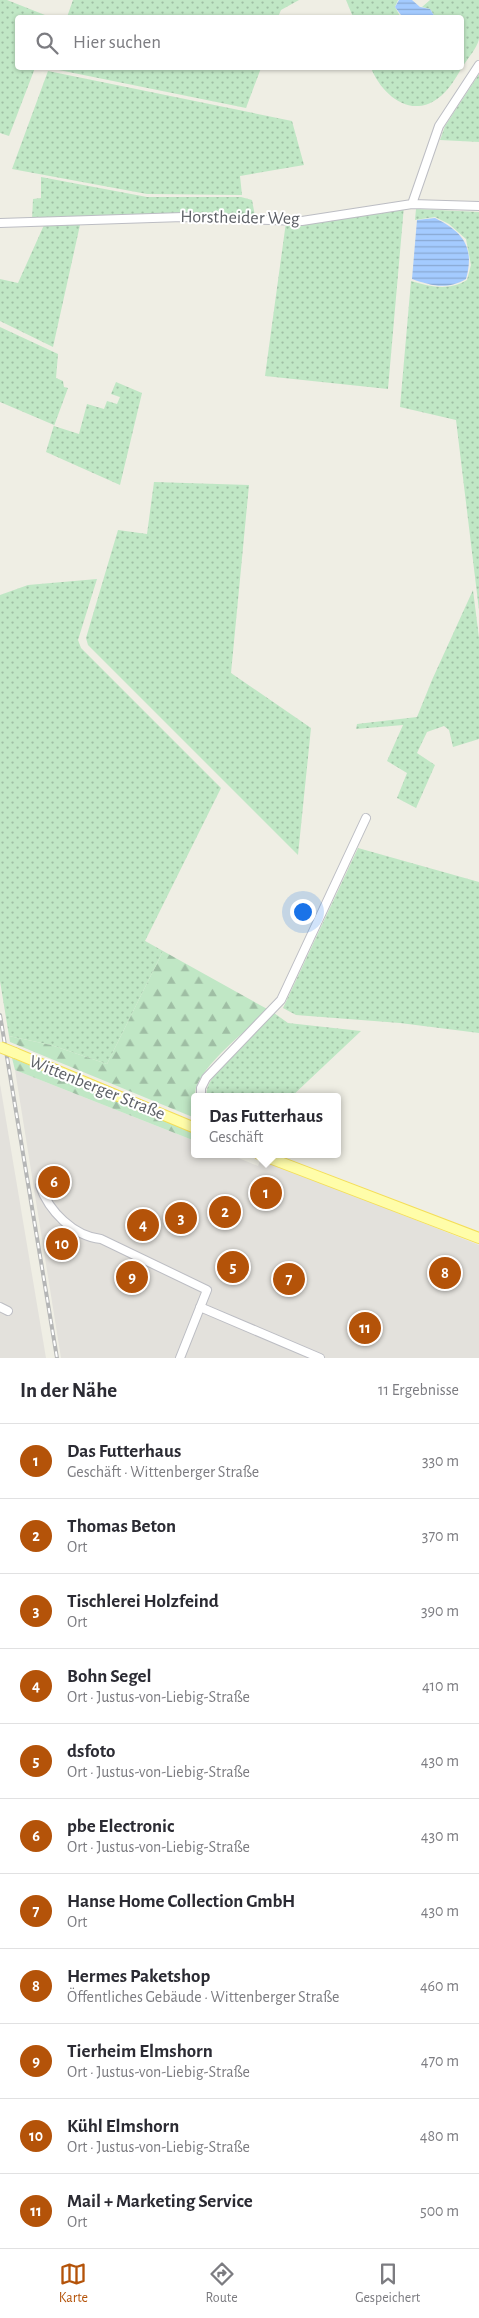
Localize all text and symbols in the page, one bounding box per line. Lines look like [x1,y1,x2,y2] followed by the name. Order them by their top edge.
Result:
[15,15,464,70] search box
[33,29,61,57] icon: search
[73,33,161,52] text: Hier suchen
[180,208,300,228] street label: Horstheider Weg
[290,899,316,925] your location
[26,1053,168,1123] street label: Wittenberger Straße
[191,1093,341,1158] popup
[209,1107,323,1126] text: Das Futterhaus
[209,1129,263,1145] text: Geschäft
[38,1163,70,1201] pin: 6
[250,1174,282,1212] pin: 1
[209,1193,241,1231] pin: 2
[165,1199,197,1237] pin: 3
[127,1206,159,1244] pin: 4
[46,1225,78,1263] pin: 10
[217,1248,249,1286] pin: 5
[429,1254,461,1292] pin: 8
[116,1258,148,1296] pin: 9
[273,1260,305,1298] pin: 7
[349,1309,381,1347] pin: 11
[20,1380,117,1401] text: In der Nähe
[378,1382,459,1398] text: 11 Ergebnisse
[67,1442,181,1461] text: Das Futterhaus
[33,1453,39,1469] text: 1
[422,1453,459,1469] text: 330 m
[67,1464,259,1480] text: Geschäft · Wittenberger Straße
[67,1517,176,1536] text: Thomas Beton
[32,1528,40,1544] text: 2
[422,1528,459,1544] text: 370 m
[67,1539,87,1555] text: Ort
[67,1592,219,1611] text: Tischlerei Holzfeind
[33,1603,39,1619] text: 3
[421,1603,459,1619] text: 390 m
[67,1614,87,1630] text: Ort
[67,1667,151,1686] text: Bohn Segel
[32,1678,40,1694] text: 4
[422,1678,459,1694] text: 410 m
[67,1689,250,1705] text: Ort · Justus-von-Liebig-Straße
[67,1742,115,1761] text: dsfoto
[33,1753,39,1769] text: 5
[421,1753,459,1769] text: 430 m
[67,1764,250,1780] text: Ort · Justus-von-Liebig-Straße
[67,1817,174,1836] text: pbe Electronic
[32,1828,40,1844] text: 6
[421,1828,459,1844] text: 430 m
[67,1839,250,1855] text: Ort · Justus-von-Liebig-Straße
[67,1892,295,1911] text: Hanse Home Collection GmbH
[33,1903,39,1919] text: 7
[421,1903,459,1919] text: 430 m
[67,1914,87,1930] text: Ort
[67,1967,210,1986] text: Hermes Paketshop
[32,1978,40,1994] text: 8
[420,1978,459,1994] text: 460 m
[67,1989,339,2005] text: Öffentliches Gebäude · Wittenberger Straße
[67,2042,213,2061] text: Tierheim Elmshorn
[32,2053,40,2069] text: 9
[421,2053,459,2069] text: 470 m
[67,2064,250,2080] text: Ort · Justus-von-Liebig-Straße
[67,2117,179,2136] text: Kühl Elmshorn
[29,2128,43,2144] text: 10
[420,2128,459,2144] text: 480 m
[67,2139,250,2155] text: Ort · Justus-von-Liebig-Straße
[67,2192,253,2211] text: Mail + Marketing Service
[30,2203,42,2219] text: 11
[420,2203,459,2219] text: 500 m
[67,2214,87,2230] text: Ort
[59,2260,88,2307] tab: Karte
[206,2260,238,2307] tab: Route
[355,2260,420,2307] tab: Gespeichert

